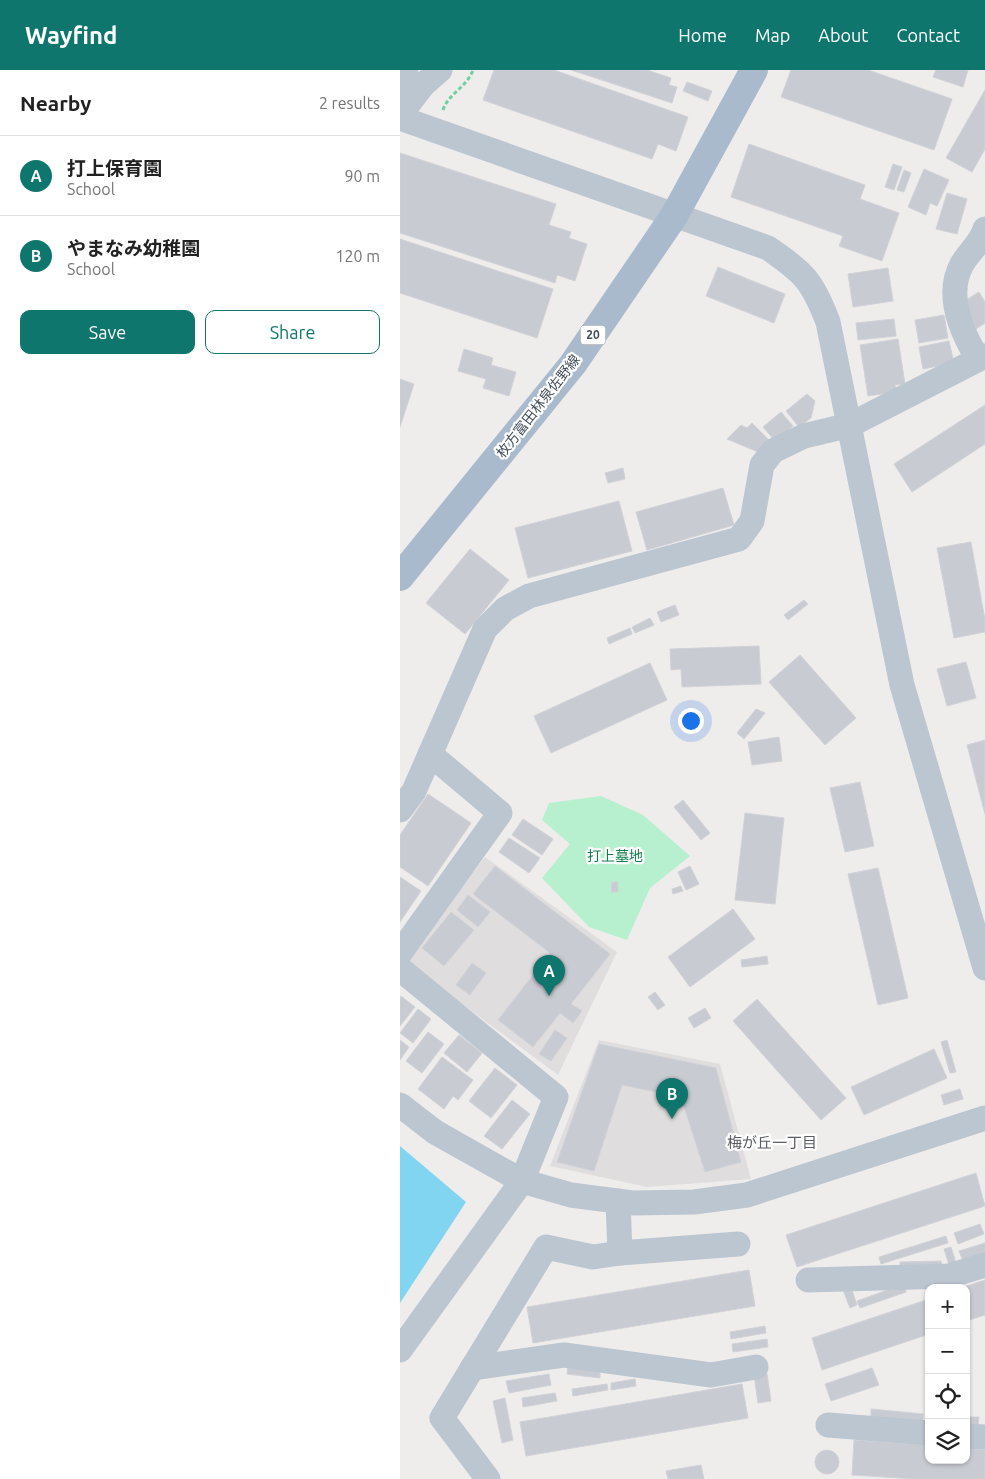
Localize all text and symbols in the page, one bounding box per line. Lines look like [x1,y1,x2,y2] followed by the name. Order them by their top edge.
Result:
[25,22,117,49] text: Wayfind
[678,25,727,45] text: Home
[755,25,790,45] text: Map
[818,25,868,45] text: About
[896,25,960,45] text: Contact
[20,91,91,115] text: Nearby
[319,94,380,112] text: 2 results
[67,157,162,179] text: 打上保育園
[30,167,42,185] text: A
[344,167,380,185] text: 90 m
[67,180,115,198] text: School
[67,237,200,259] text: やまなみ幼稚園
[31,247,41,265] text: B
[335,247,380,265] text: 120 m
[67,260,115,278] text: School
[20,310,195,354] button: Save
[205,310,380,354] button: Share
[580,326,606,344] road number: 20
[493,351,583,461] street label: 枚方富田林泉佐野線
[678,708,704,734] your location
[587,848,643,864] park label: 打上墓地
[533,955,565,996] pin: A
[656,1078,688,1119] pin: B
[727,1134,817,1151] district label: 梅が丘一丁目
[925,1284,970,1464] map controls
[925,1284,970,1329] button: +
[925,1329,970,1374] button: −
[925,1374,970,1419] button: locate
[925,1419,970,1464] button: layers

